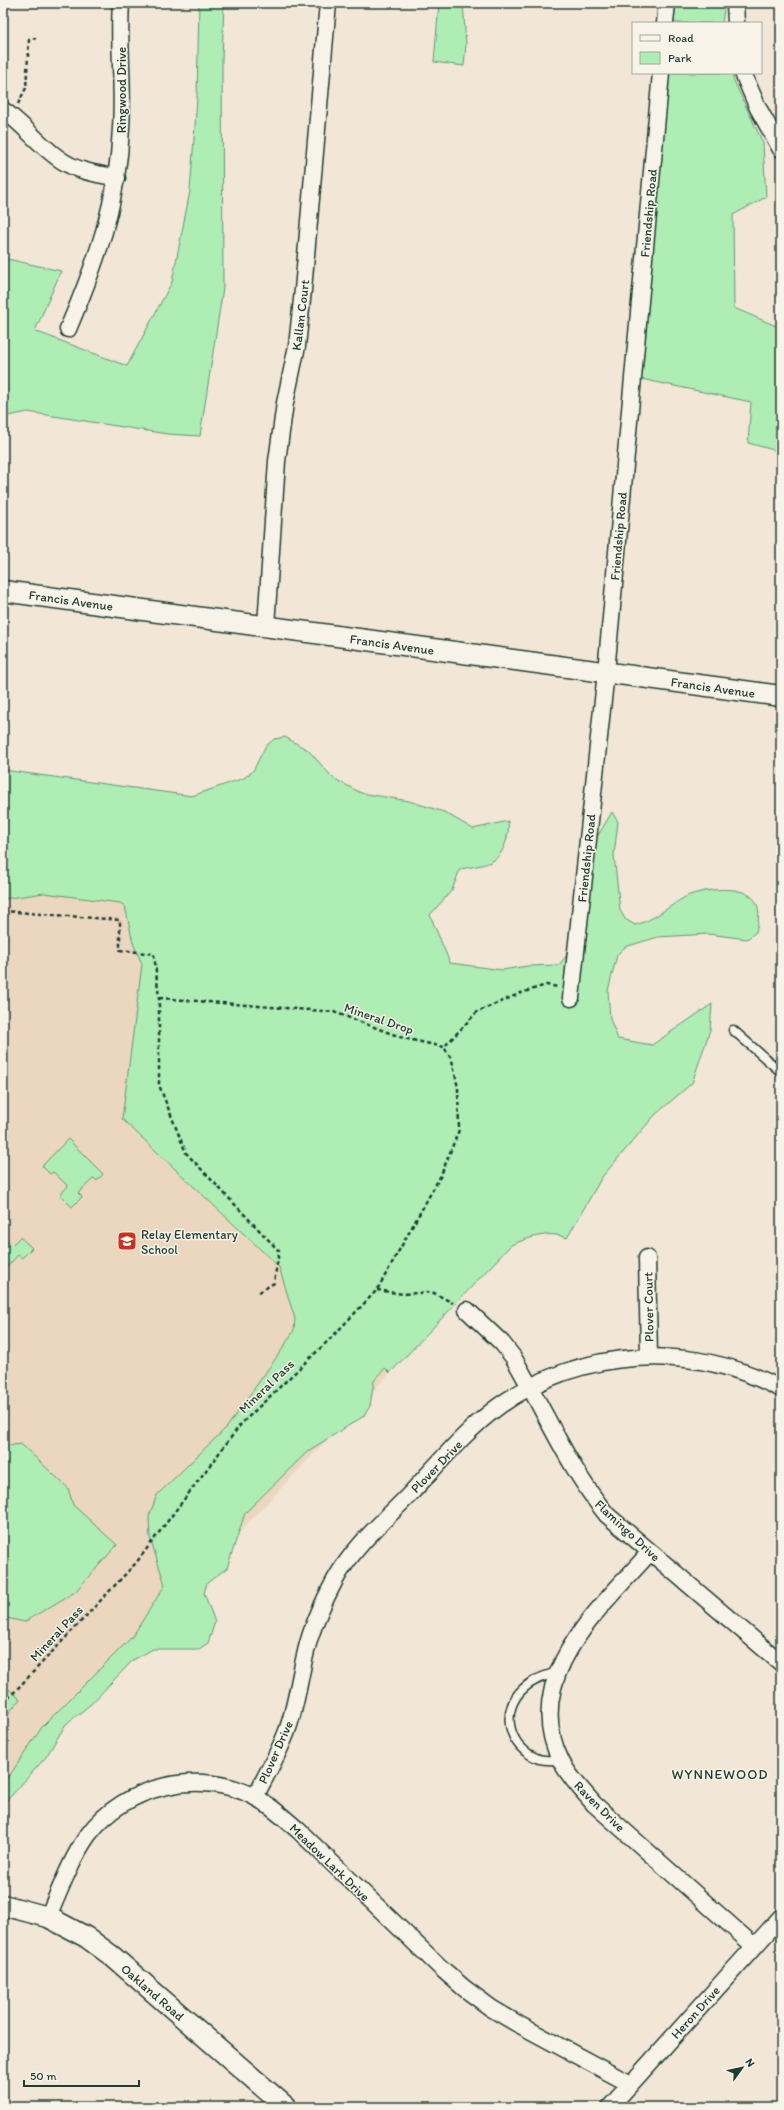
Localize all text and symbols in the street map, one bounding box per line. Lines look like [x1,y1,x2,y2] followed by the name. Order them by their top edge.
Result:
[632,22,762,74] legend
[668,31,694,45] text: Road
[114,47,129,133] street label: Ringwood Drive
[668,51,692,65] text: Park
[637,168,660,258] street label: Friendship Road
[289,279,312,351] street label: Kallan Court
[607,491,630,581] street label: Friendship Road
[28,587,114,614] street label: Francis Avenue
[349,631,435,658] street label: Francis Avenue
[670,674,756,701] street label: Francis Avenue
[574,813,599,903] street label: Friendship Road
[342,1000,415,1037] street label: Mineral Drop
[141,1227,238,1257] place label: Relay Elementary School
[116,1230,138,1252] school or university icon: Relay Elementary School
[640,1272,657,1342] street label: Plover Court
[236,1356,297,1416] street label: Mineral Pass
[408,1437,465,1496] street label: Plover Drive
[592,1496,663,1564] street label: Flamingo Drive
[27,1602,86,1664] street label: Mineral Pass
[255,1718,296,1786] street label: Plover Drive
[672,1766,768,1783] district label: WYNNEWOOD
[571,1778,628,1835] street label: Raven Drive
[287,1820,373,1904] street label: Meadow Lark Drive
[118,1961,187,2024] street label: Oakland Road
[668,1983,723,2042] street label: Heron Drive
[722,2048,762,2088] north arrow
[742,2056,757,2069] text: N
[24,2062,139,2088] scale bar
[30,2069,56,2083] text: 50 m

